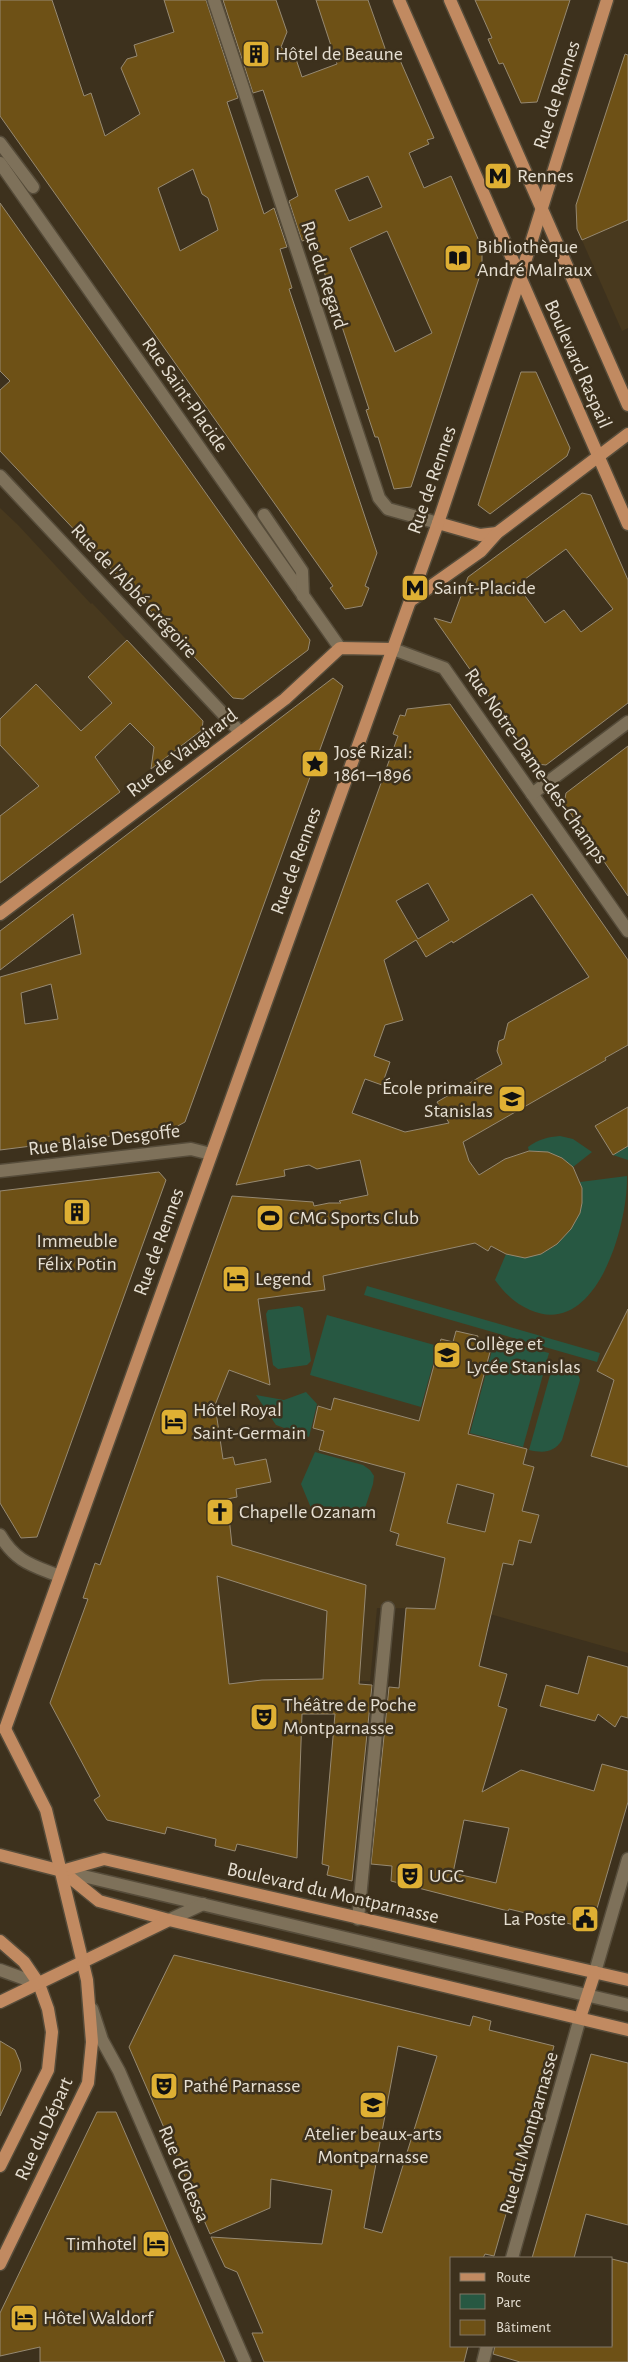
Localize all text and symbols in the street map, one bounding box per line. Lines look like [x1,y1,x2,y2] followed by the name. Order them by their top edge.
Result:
[530,38,584,152] street label: Rue de Rennes
[241,39,271,69] building icon: Hôtel de Beaune
[275,44,403,64] place label: Hôtel de Beaune
[483,161,513,191] metro station icon: Rennes
[517,166,574,186] place label: Rennes
[297,219,351,331] street label: Rue du Regard
[477,237,592,280] place label: Bibliothèque André Malraux
[443,243,473,273] library icon: Bibliothèque André Malraux
[541,297,615,431] street label: Boulevard Raspail
[138,334,232,456] street label: Rue Saint-Placide
[404,423,460,537] street label: Rue de Rennes
[67,520,201,662] street label: Rue de l'Abbé Grégoire
[400,573,430,603] metro station icon: Saint-Placide
[434,578,536,598] place label: Saint-Placide
[461,664,611,868] street label: Rue Notre-Dame-des-Champs
[123,705,241,801] street label: Rue de Vaugirard
[334,742,412,785] place label: José Rizal: 1861–1896
[300,749,330,779] place icon: José Rizal: 1861–1896
[267,805,325,917] street label: Rue de Rennes
[382,1077,493,1121] place label: École primaire Stanislas
[497,1084,527,1114] school or university icon: École primaire Stanislas
[27,1121,181,1159] street label: Rue Blaise Desgoffe
[130,1186,188,1298] street label: Rue de Rennes
[62,1197,92,1227] building icon: Immeuble Félix Potin
[255,1203,285,1233] sports icon: CMG Sports Club
[289,1208,419,1228] place label: CMG Sports Club
[37,1231,117,1274] place label: Immeuble Félix Potin
[221,1264,251,1294] hotel icon: Legend
[255,1269,312,1289] place label: Legend
[466,1334,581,1377] place label: Collège et Lycée Stanislas
[432,1340,462,1370] school or university icon: Collège et Lycée Stanislas
[193,1400,306,1443] place label: Hôtel Royal Saint-Germain
[159,1407,189,1437] hotel icon: Hôtel Royal Saint-Germain
[205,1497,235,1527] church icon: Chapelle Ozanam
[239,1502,376,1522] place label: Chapelle Ozanam
[283,1695,416,1738] place label: Théâtre de Poche Montparnasse
[249,1702,279,1732] theatre icon: Théâtre de Poche Montparnasse
[225,1859,441,1927] street label: Boulevard du Montparnasse
[395,1861,425,1891] theatre icon: UGC
[429,1866,464,1886] place label: UGC
[570,1904,600,1934] public building icon: La Poste
[503,1909,566,1929] place label: La Poste
[496,2049,562,2217] street label: Rue du Montparnasse
[149,2071,179,2101] theatre icon: Pathé Parnasse
[11,2074,77,2184] street label: Rue du Départ
[183,2076,300,2096] place label: Pathé Parnasse
[358,2090,388,2120] school or university icon: Atelier beaux-arts Montparnasse
[155,2123,213,2225] street label: Rue d'Odessa
[304,2124,442,2167] place label: Atelier beaux-arts Montparnasse
[141,2229,171,2259] hotel icon: Timhotel
[66,2234,137,2254] place label: Timhotel
[450,2257,613,2347] legend
[496,2270,530,2285] text: Route
[496,2295,521,2310] text: Parc
[9,2303,39,2333] hotel icon: Hôtel Waldorf
[43,2308,154,2328] place label: Hôtel Waldorf
[496,2320,551,2335] text: Bâtiment

